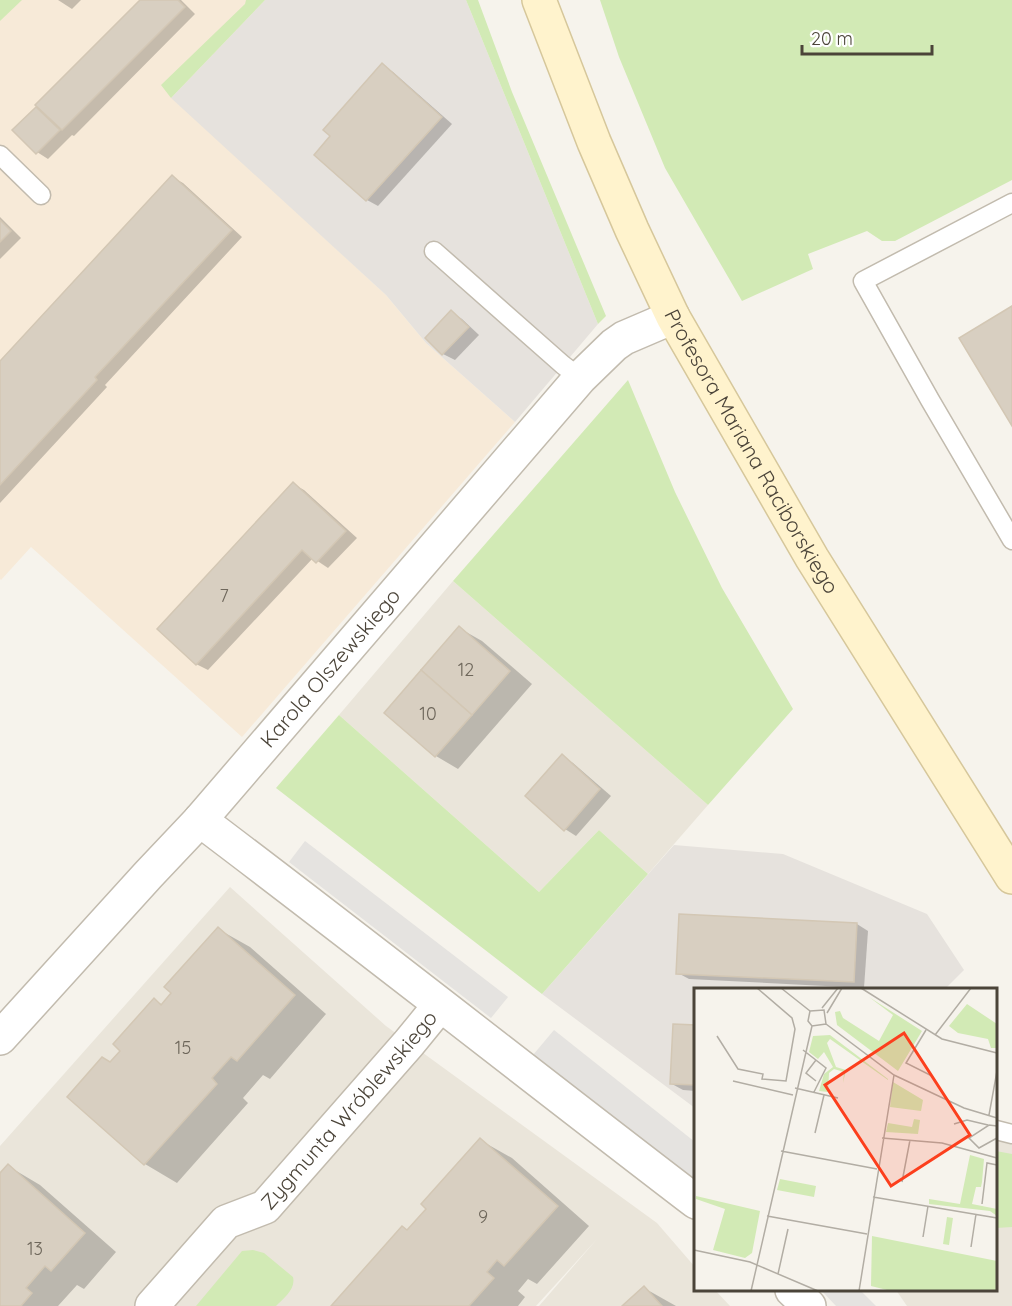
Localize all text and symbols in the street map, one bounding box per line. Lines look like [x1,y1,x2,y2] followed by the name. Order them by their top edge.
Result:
[802,18,932,56] scale bar
[811,27,853,50] text: 20 m
[659,305,845,598] street label: Profesora Mariana Raciborskiego
[254,583,405,752] street label: Karola Olszewskiego
[219,584,229,607] house number: 7
[458,658,474,681] house number: 12
[419,702,437,725] house number: 10
[694,988,997,1291] inset map
[255,1005,442,1215] street label: Zygmunta Wróblewskiego
[175,1036,191,1059] house number: 15
[478,1205,488,1228] house number: 9
[27,1237,43,1260] house number: 13

